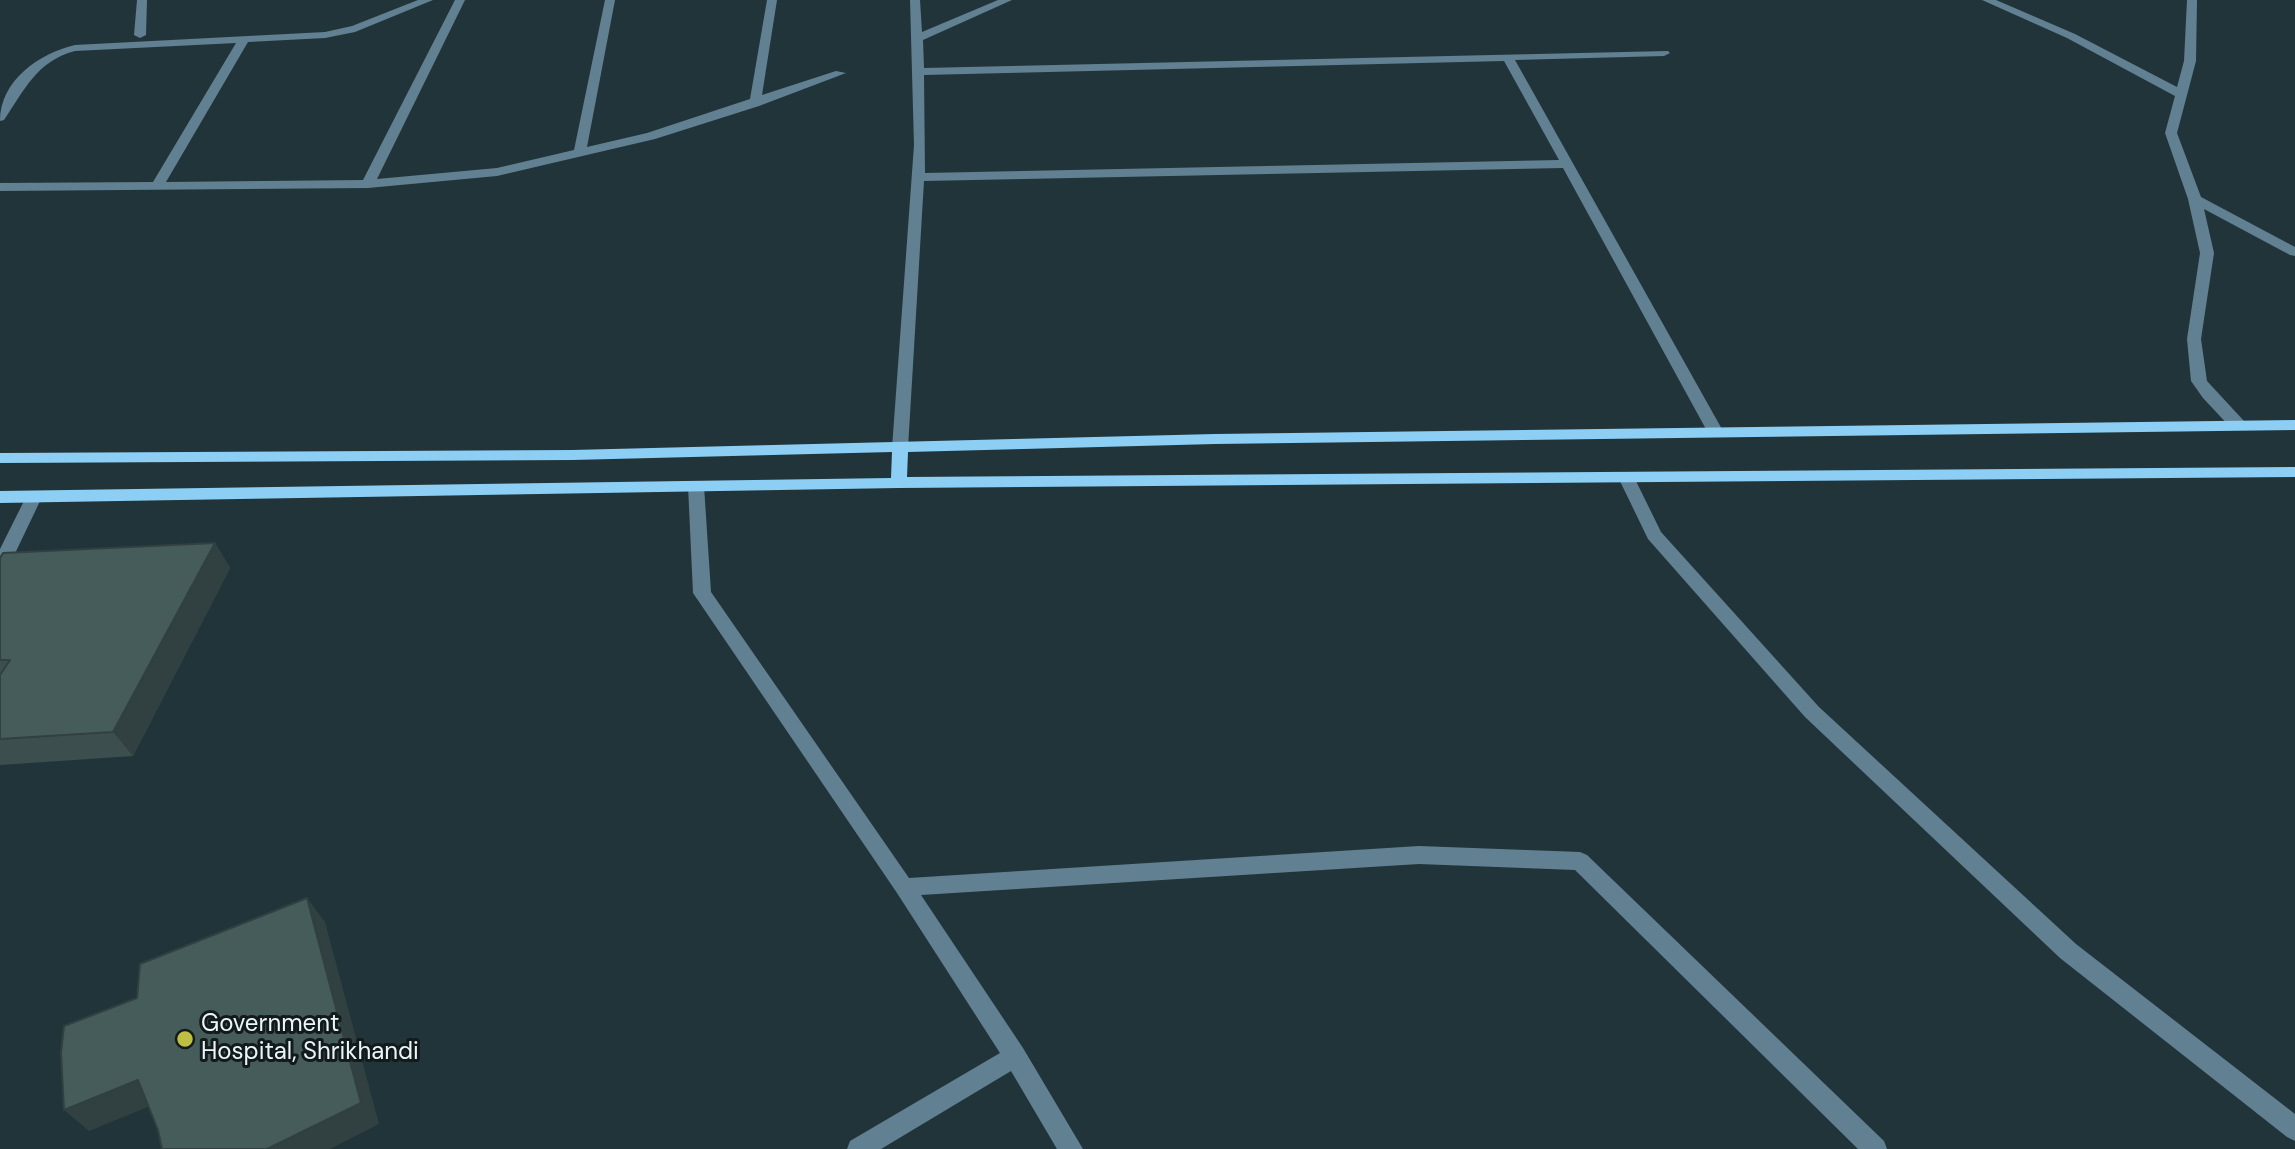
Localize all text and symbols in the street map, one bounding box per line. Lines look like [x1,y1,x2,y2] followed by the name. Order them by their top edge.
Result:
[201,1011,419,1067] place label: Government Hospital, Shrikhandi
[175,1029,195,1049] marker: Government Hospital, Shrikhandi

